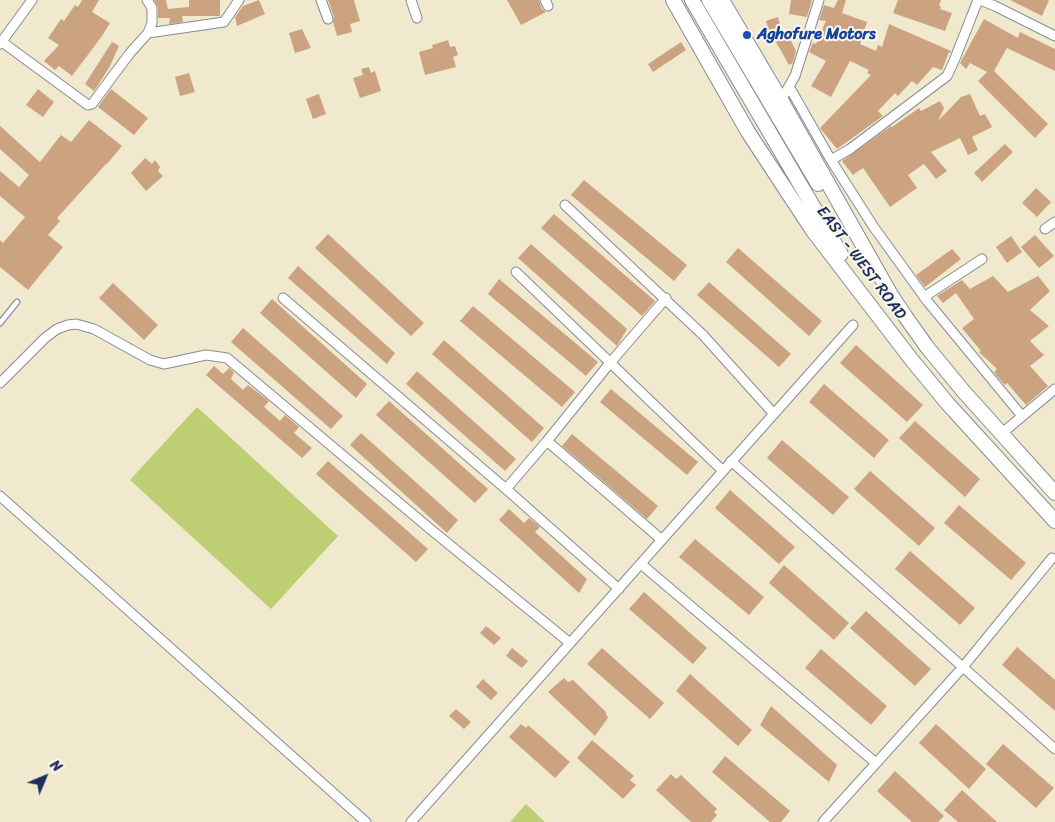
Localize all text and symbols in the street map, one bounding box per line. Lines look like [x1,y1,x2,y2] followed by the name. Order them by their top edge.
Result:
[757,25,875,45] place label: Aghofure Motors
[741,29,753,41] marker: Aghofure Motors
[812,203,910,323] street label: EAST - WEST ROAD
[20,752,70,802] north arrow
[44,754,68,778] text: N

